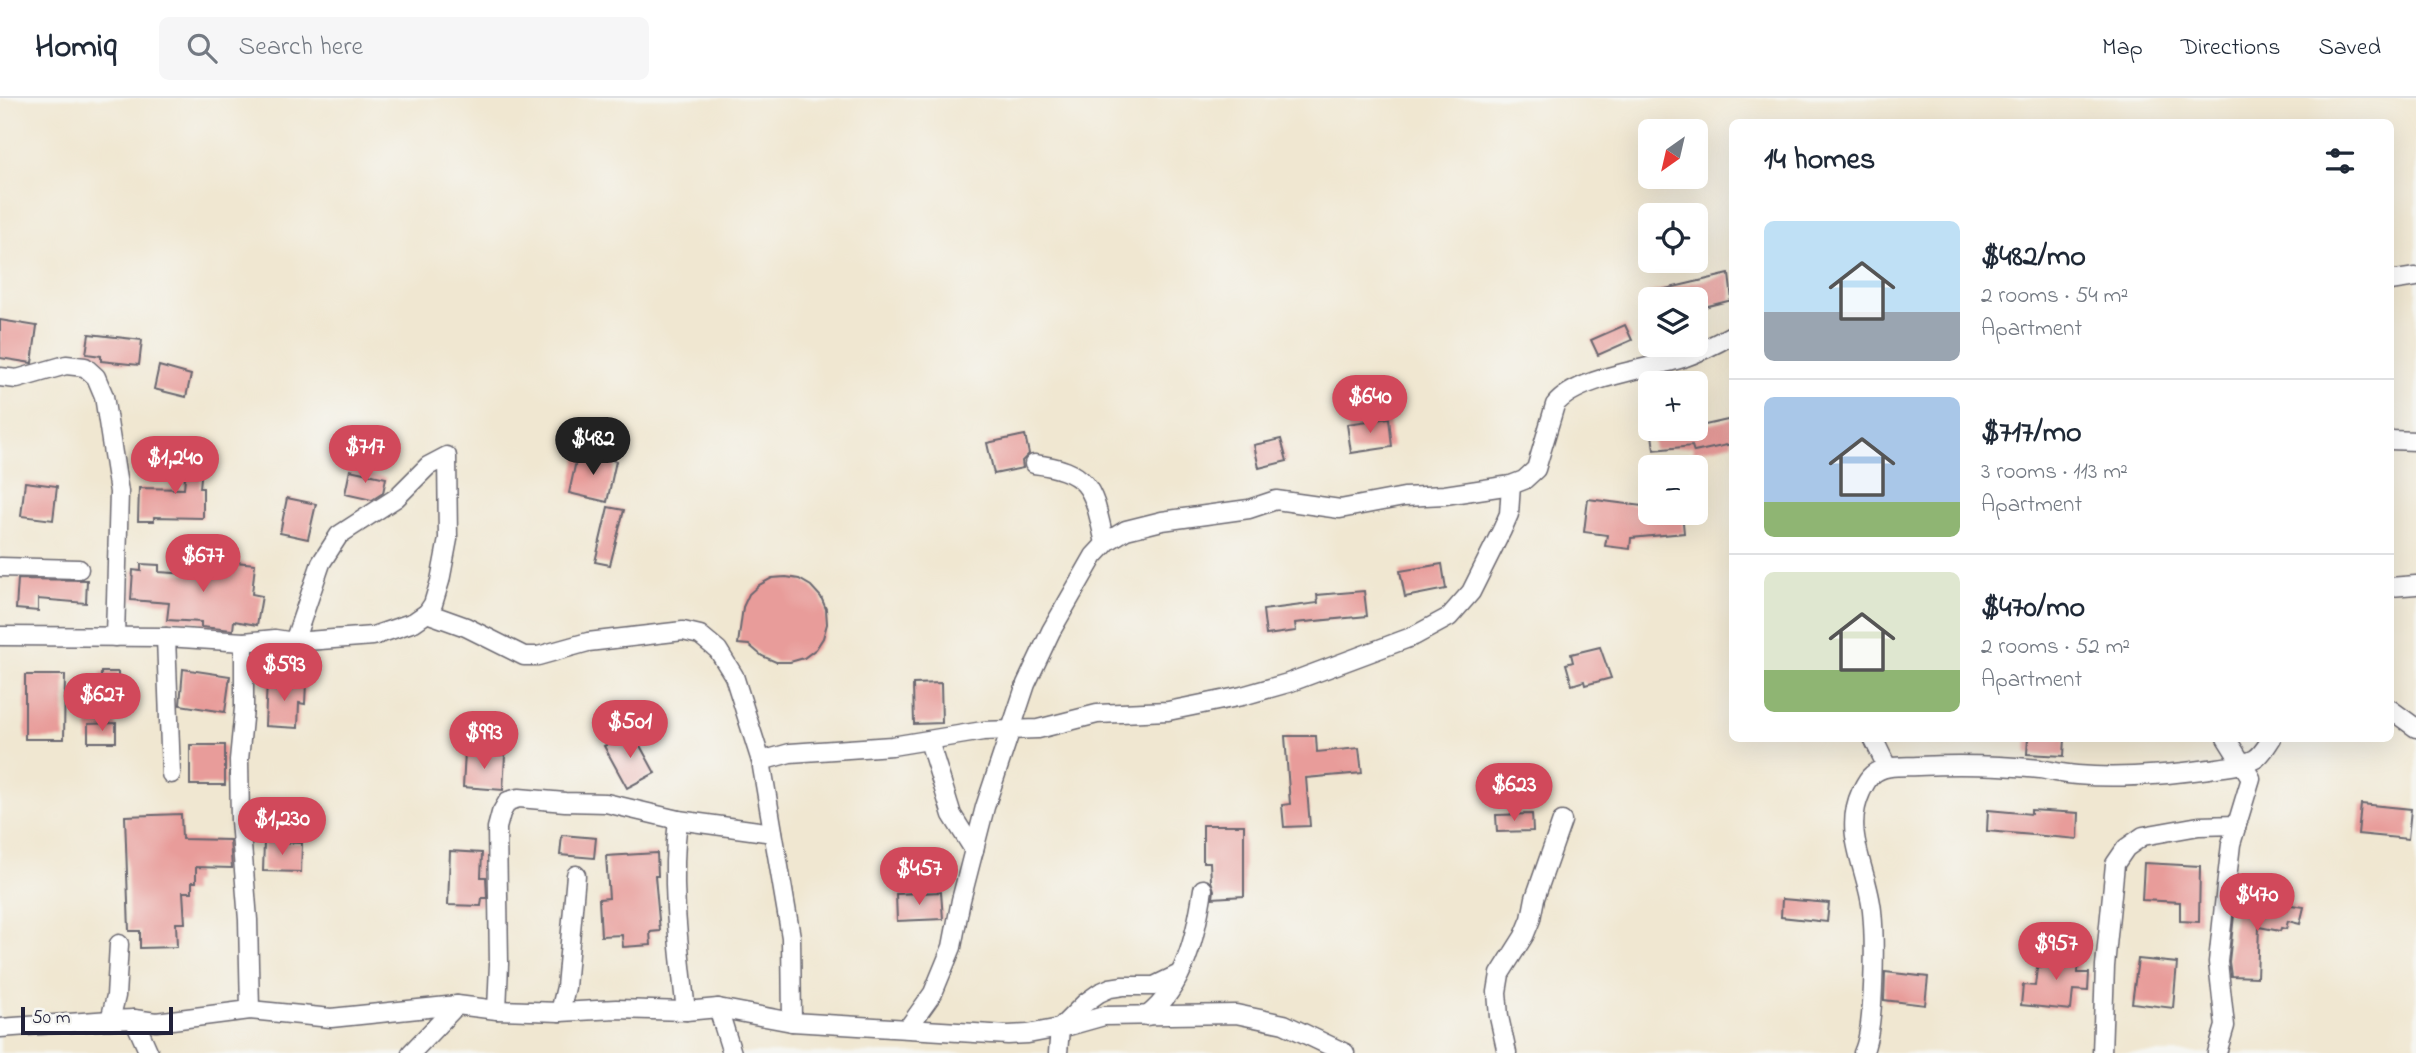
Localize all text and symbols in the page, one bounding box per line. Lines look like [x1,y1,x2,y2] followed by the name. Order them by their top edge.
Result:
[159,17,649,80] search box
[35,24,117,72] text: Homiq
[183,29,221,67] icon: search
[239,29,363,67] text: Search here
[2102,31,2143,66] text: Map
[2181,31,2280,66] text: Directions
[2318,31,2381,66] text: Saved
[1638,119,1708,189] north arrow
[1638,119,1708,525] map controls
[1764,139,1875,183] text: 14 homes
[2321,142,2359,180] icon: filters
[1638,203,1708,273] button: locate
[1981,236,2086,280] text: $482/mo
[1820,249,1904,333] icon: home
[1981,280,2128,313] text: 2 rooms · 54 m²
[1638,287,1708,357] button: layers
[1981,313,2082,346] text: Apartment
[1638,371,1708,441] button: +
[1329,376,1411,435] pin: $640
[1348,381,1392,414] text: $640
[1981,412,2082,456] text: $717/mo
[552,418,634,477] pin: $482
[571,423,615,456] text: $482
[1820,425,1904,509] icon: home
[324,426,406,485] pin: $717
[345,431,385,464] text: $717
[118,436,232,496] pin: $1,240
[147,442,203,475] text: $1,240
[1638,455,1708,525] button: −
[1981,456,2128,489] text: 3 rooms · 113 m²
[1981,489,2082,522] text: Apartment
[162,534,244,594] pin: $677
[182,540,225,573] text: $677
[1981,587,2085,631] text: $470/mo
[1820,600,1904,684] icon: home
[1981,631,2130,664] text: 2 rooms · 52 m²
[243,644,325,703] pin: $593
[262,649,306,682] text: $593
[1981,664,2082,697] text: Apartment
[61,674,143,733] pin: $627
[80,679,124,712] text: $627
[589,700,671,760] pin: $501
[608,706,652,739] text: $501
[443,712,525,771] pin: $993
[465,717,503,750] text: $993
[1473,764,1555,823] pin: $623
[1492,769,1536,802] text: $623
[225,798,339,857] pin: $1,230
[254,803,310,836] text: $1,230
[878,848,960,907] pin: $457
[896,853,942,886] text: $457
[2216,874,2298,933] pin: $470
[2236,879,2278,912] text: $470
[2015,922,2097,982] pin: $957
[2034,928,2078,961] text: $957
[21,1004,173,1036] scale bar
[32,1005,71,1032] text: 50 m

